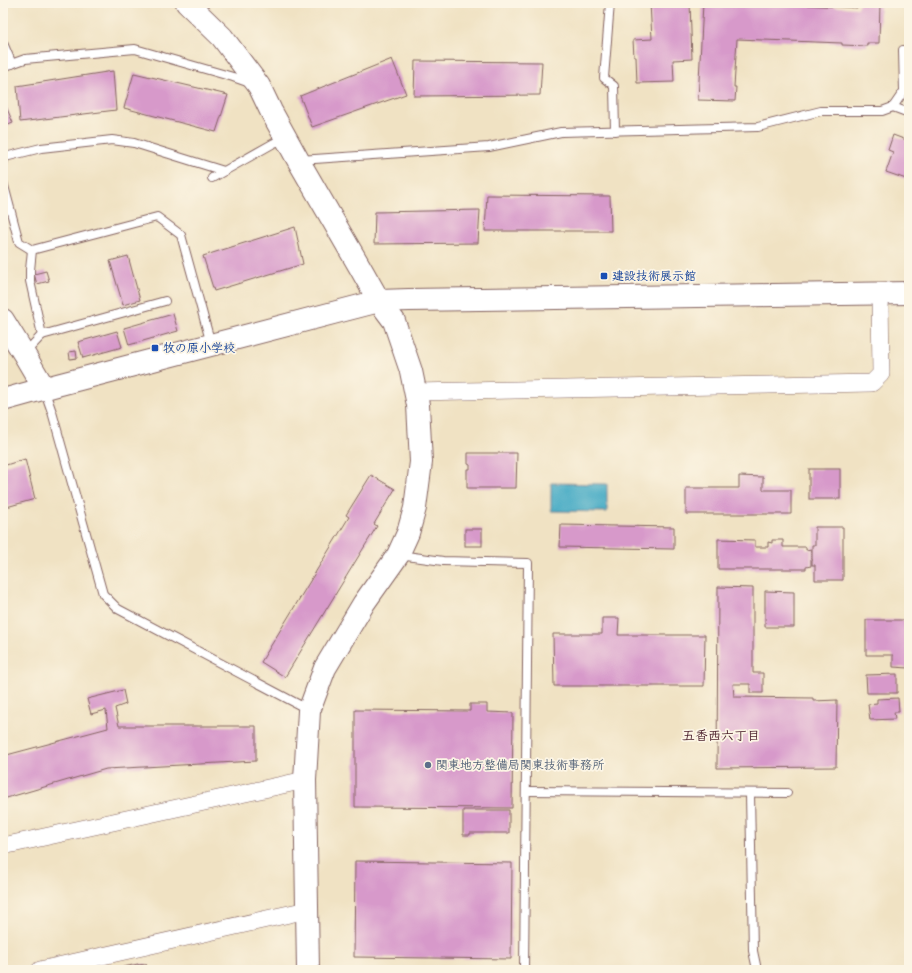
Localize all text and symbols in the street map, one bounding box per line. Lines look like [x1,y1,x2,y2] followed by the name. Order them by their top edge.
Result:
[612,267,696,286] place label: 建設技術展示館
[599,271,609,281] marker: 建設技術展示館
[163,339,235,358] place label: 牧の原小学校
[150,343,160,353] marker: 牧の原小学校
[682,726,760,747] district label: 五香西六丁目
[436,756,605,775] place label: 関東地方整備局関東技術事務所
[423,760,433,770] marker: 関東地方整備局関東技術事務所

